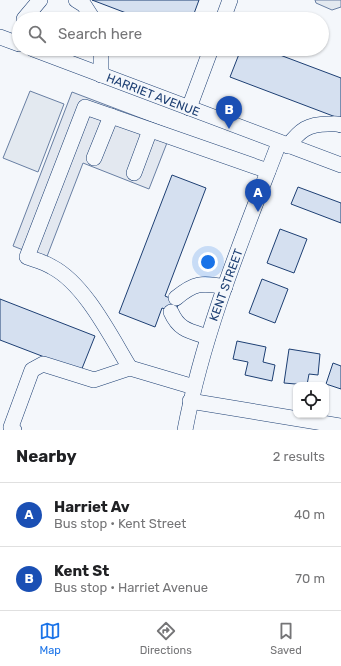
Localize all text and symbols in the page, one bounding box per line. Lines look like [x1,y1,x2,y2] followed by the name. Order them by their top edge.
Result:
[12,12,329,56] search box
[26,23,48,45] icon: search
[58,25,142,43] text: Search here
[104,71,202,119] street label: HARRIET AVENUE
[216,96,242,129] pin: B
[245,179,271,212] pin: A
[206,247,246,323] street label: KENT STREET
[198,252,218,272] your location
[293,382,329,418] map controls
[293,382,329,418] button: locate
[16,446,77,466] text: Nearby
[273,449,325,464] text: 2 results
[54,498,130,516] text: Harriet Av
[24,507,34,522] text: A
[294,507,325,522] text: 40 m
[54,516,186,531] text: Bus stop · Kent Street
[54,562,109,580] text: Kent St
[24,571,34,586] text: B
[295,571,325,586] text: 70 m
[54,580,208,595] text: Bus stop · Harriet Avenue
[39,620,61,657] tab: Map
[140,620,192,657] tab: Directions
[270,620,302,657] tab: Saved

